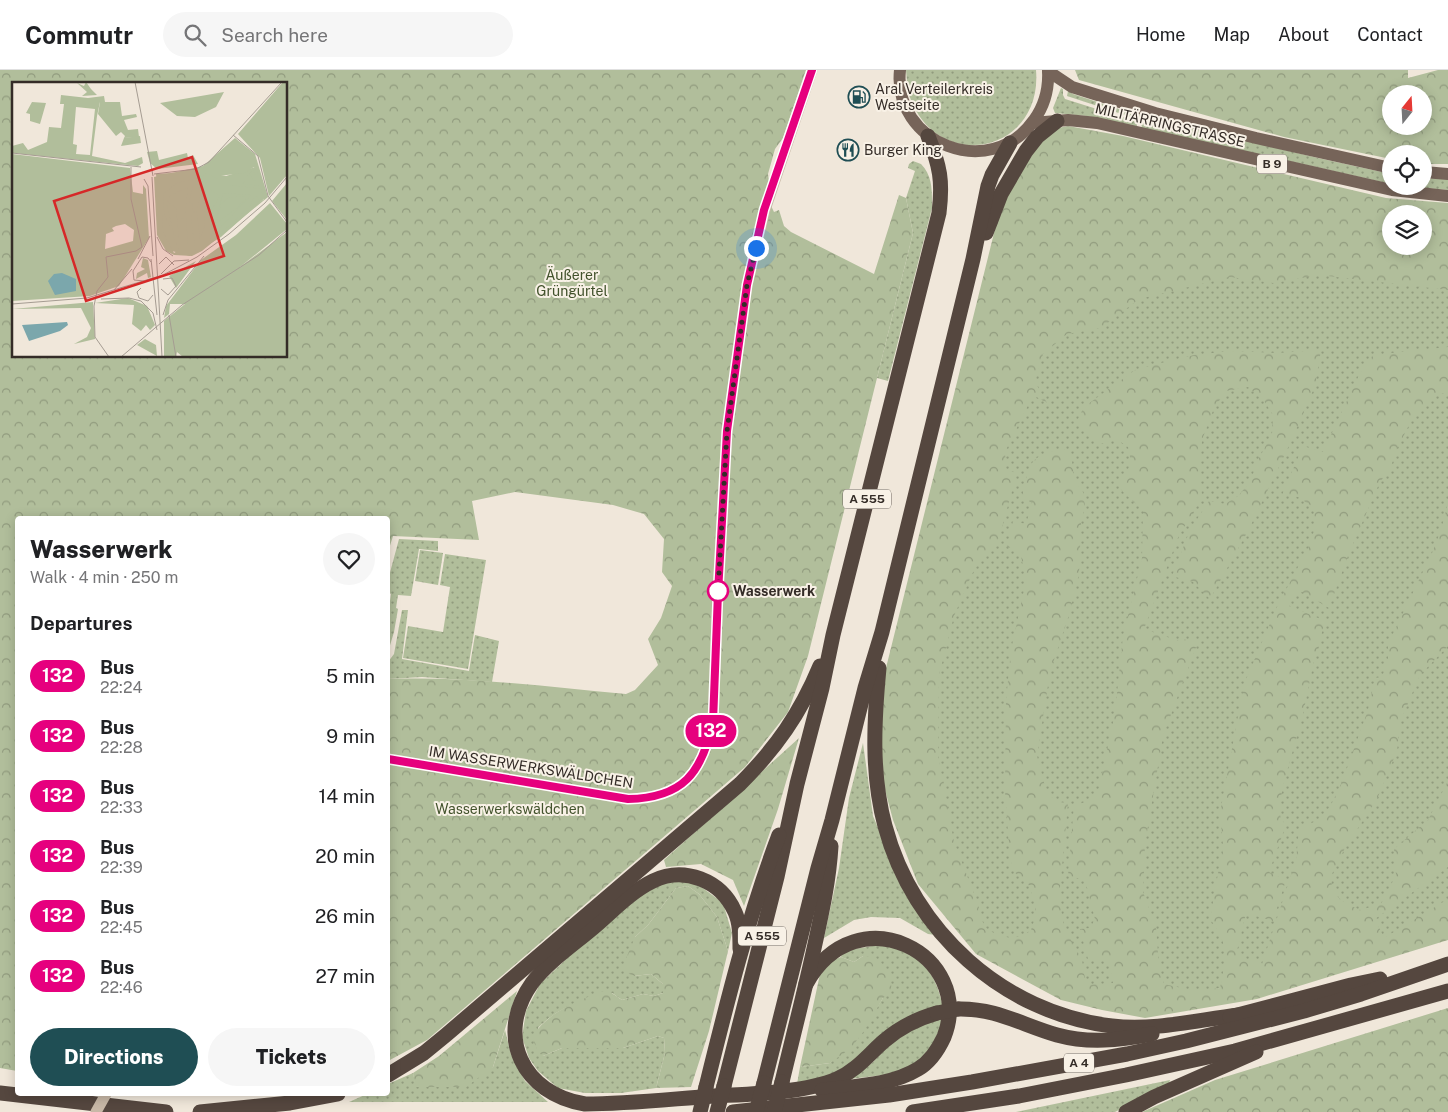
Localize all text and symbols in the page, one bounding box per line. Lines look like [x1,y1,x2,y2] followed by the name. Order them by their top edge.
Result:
[163,12,513,57] search box
[25,21,133,49] text: Commutr
[181,21,209,49] icon: search
[221,24,328,46] text: Search here
[1136,24,1186,45] text: Home
[1214,24,1250,45] text: Map
[1278,24,1329,45] text: About
[1357,24,1423,45] text: Contact
[875,81,993,113] place label: Aral Verteilerkreis Westseite
[12,82,288,358] inset map
[847,85,871,109] fuel station icon: Aral Verteilerkreis Westseite
[1382,85,1432,135] north arrow
[1382,85,1432,255] map controls
[1094,98,1247,150] street label: MILITÄRRINGSTRASSE
[836,138,860,162] restaurant icon: Burger King
[864,142,942,158] place label: Burger King
[1382,145,1432,195] button: locate
[1257,155,1287,174] road number: B 9
[1382,205,1432,255] button: layers
[744,236,769,261] your location
[536,265,608,299] park label: Äußerer Grüngürtel
[843,489,891,508] road number: A 555
[323,533,375,585] button: heart
[30,535,172,563] text: Wasserwerk
[30,568,178,587] text: Walk · 4 min · 250 m
[707,580,729,602] marker: Wasserwerk
[733,583,815,599] place label: Wasserwerk
[30,612,133,634] text: Departures
[100,656,134,678] text: Bus
[42,665,73,686] text: 132
[326,665,375,687] text: 5 min
[100,678,143,697] text: 22:24
[682,715,740,747] line badge: 132
[100,716,134,738] text: Bus
[695,720,727,741] text: 132
[42,725,73,746] text: 132
[326,725,375,747] text: 9 min
[100,738,143,757] text: 22:28
[428,741,635,791] street label: IM WASSERWERKSWÄLDCHEN
[100,776,134,798] text: Bus
[42,785,73,806] text: 132
[318,785,375,807] text: 14 min
[100,798,143,817] text: 22:33
[435,801,585,817] park label: Wasserwerkswäldchen
[100,836,134,858] text: Bus
[42,845,73,866] text: 132
[315,845,375,867] text: 20 min
[100,858,143,877] text: 22:39
[100,896,134,918] text: Bus
[42,905,73,926] text: 132
[315,905,375,927] text: 26 min
[100,918,143,937] text: 22:45
[738,926,786,946] road number: A 555
[100,956,134,978] text: Bus
[42,965,73,986] text: 132
[315,965,375,987] text: 27 min
[100,978,143,997] text: 22:46
[30,1028,198,1086] button: Directions
[208,1028,375,1086] button: Tickets
[1064,1054,1094,1072] road number: A 4

